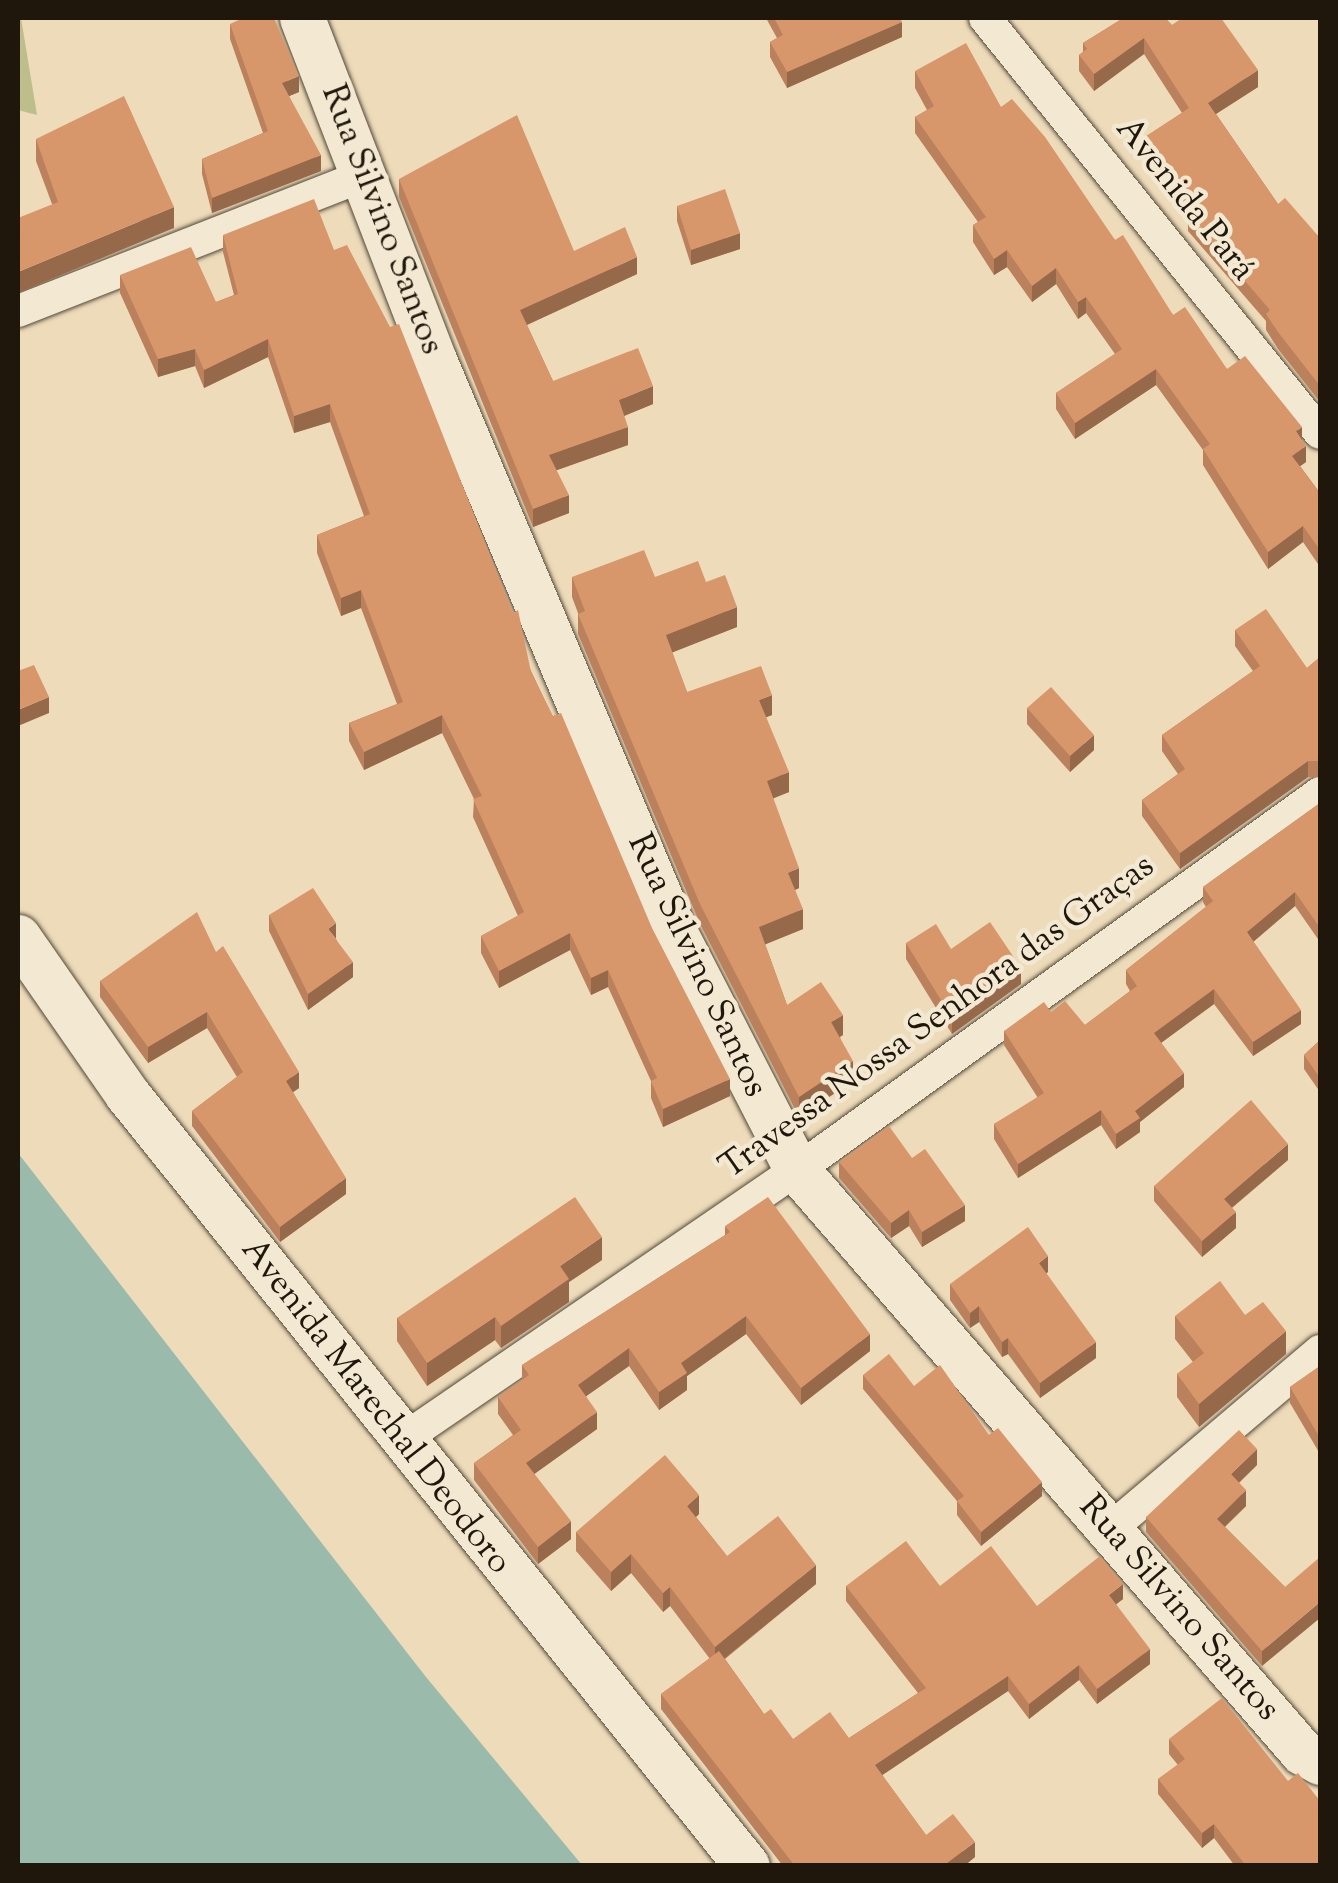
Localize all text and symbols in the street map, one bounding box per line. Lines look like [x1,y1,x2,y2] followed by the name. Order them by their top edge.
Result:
[310,79,452,361] street label: Rua Silvino Santos
[1105,110,1263,290] street label: Avenida Pará
[617,828,775,1104] street label: Rua Silvino Santos
[713,846,1163,1190] street label: Travessa Nossa Senhora das Graças
[231,1231,519,1583] street label: Avenida Marechal Deodoro
[1069,1488,1287,1730] street label: Rua Silvino Santos

